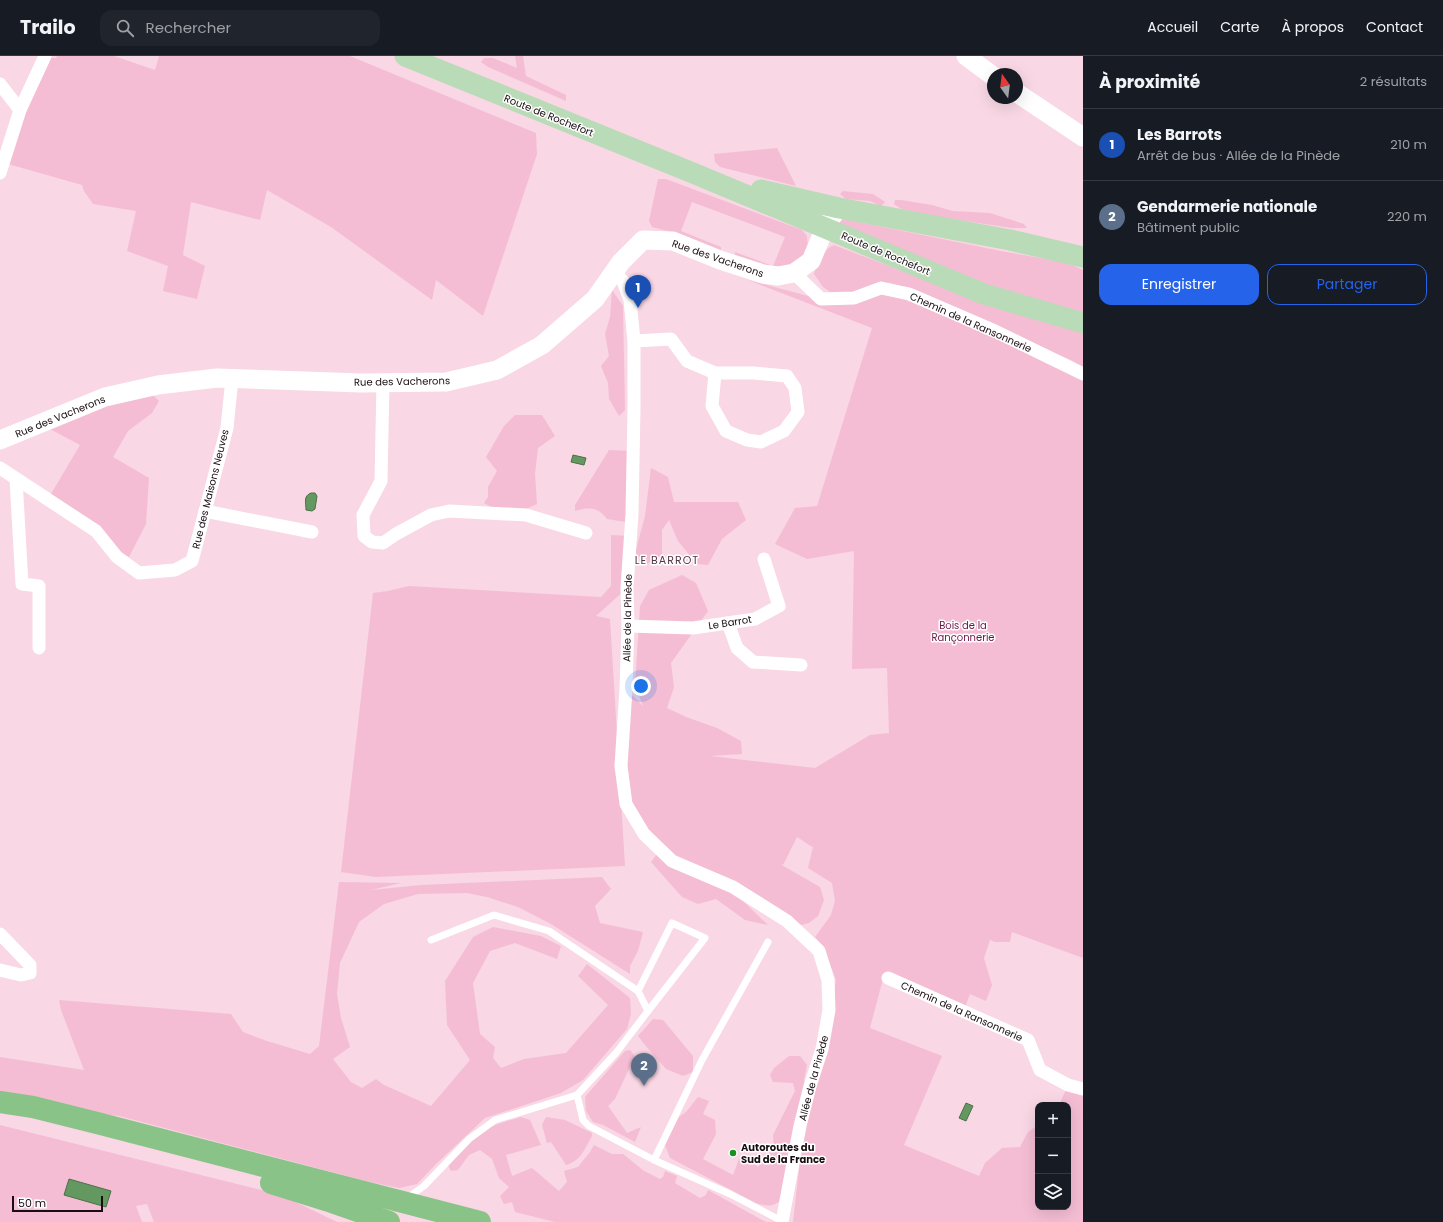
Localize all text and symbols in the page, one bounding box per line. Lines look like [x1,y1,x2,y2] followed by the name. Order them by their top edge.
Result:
[100,10,380,46] search box
[20,14,76,41] text: Trailo
[114,17,136,39] icon: search
[146,17,231,38] text: Rechercher
[1147,17,1198,37] text: Accueil
[1220,17,1260,37] text: Carte
[1282,17,1344,37] text: À propos
[1366,17,1423,37] text: Contact
[987,68,1023,104] north arrow
[1099,70,1200,94] text: À proximité
[1360,72,1427,91] text: 2 résultats
[502,91,596,140] street label: Route de Rochefort
[1137,124,1222,145] text: Les Barrots
[1110,135,1114,154] text: 1
[1390,135,1427,154] text: 210 m
[1137,146,1340,165] text: Arrêt de bus · Allée de la Pinède
[1137,196,1317,217] text: Gendarmerie nationale
[1108,207,1116,226] text: 2
[1387,207,1427,226] text: 220 m
[1137,218,1240,237] text: Bâtiment public
[839,228,933,279] street label: Route de Rochefort
[670,236,766,281] street label: Rue des Vacherons
[1099,264,1259,305] button: Enregistrer
[1267,264,1427,305] button: Partager
[625,275,651,308] pin: 1
[907,289,1034,356] street label: Chemin de la Ransonnerie
[354,373,450,390] street label: Rue des Vacherons
[13,392,108,441] street label: Rue des Vacherons
[188,428,233,550] street label: Rue des Maisons Neuves
[635,552,699,568] district label: LE BARROT
[619,574,636,662] street label: Allée de la Pinède
[707,612,753,633] street label: Le Barrot
[931,618,995,645] park label: Bois de la Rançonnerie
[631,676,651,696] your location
[898,978,1025,1045] street label: Chemin de la Ransonnerie
[795,1034,832,1123] street label: Allée de la Pinède
[631,1053,657,1086] pin: 2
[1035,1102,1071,1210] map controls
[1035,1102,1071,1138] button: +
[1035,1138,1071,1174] button: −
[741,1140,825,1167] place label: Autoroutes du Sud de la France
[728,1148,738,1158] marker: Autoroutes du Sud de la France
[1035,1174,1071,1210] button: layers
[12,1194,103,1213] scale bar
[18,1195,46,1211] text: 50 m

